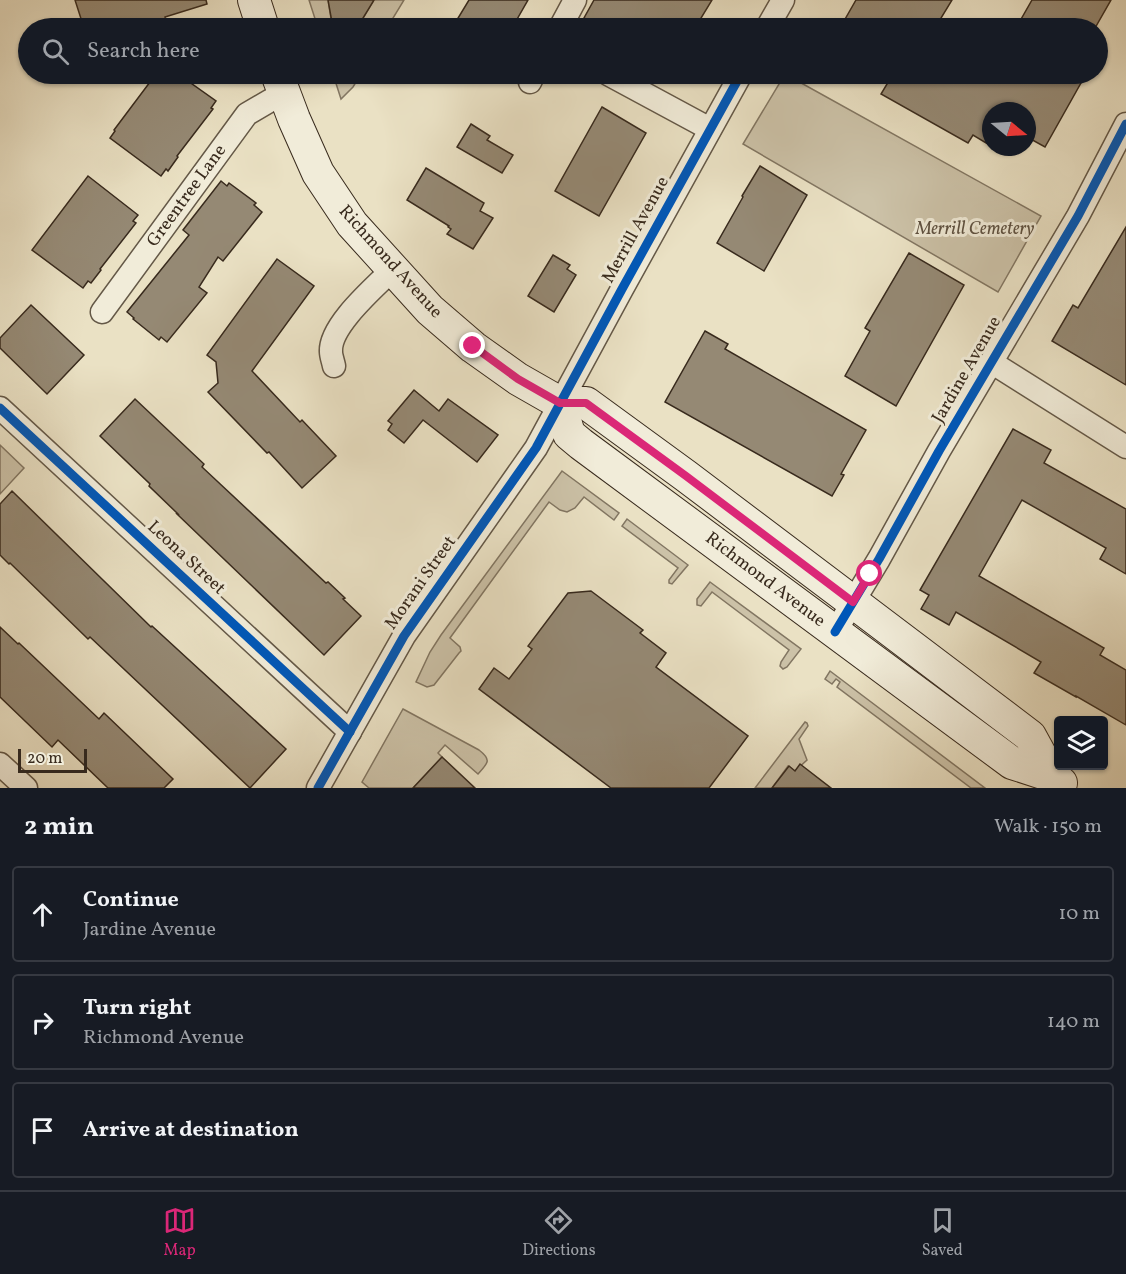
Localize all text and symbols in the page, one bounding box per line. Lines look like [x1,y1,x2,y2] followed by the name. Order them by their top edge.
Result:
[18,18,1108,84] search box
[39,35,72,68] icon: search
[87,36,200,67] text: Search here
[982,102,1036,156] north arrow
[141,140,233,252] street label: Greentree Lane
[596,172,676,288] street label: Merrill Avenue
[332,200,448,324] street label: Richmond Avenue
[915,217,1034,242] park label: Merrill Cemetery
[926,312,1008,428] street label: Jardine Avenue
[459,332,485,358] route end
[141,515,231,601] street label: Leona Street
[700,526,830,634] street label: Richmond Avenue
[379,531,463,635] street label: Morani Street
[856,560,882,586] route start
[1054,716,1108,770] map controls
[1054,716,1108,770] button: layers
[18,746,87,774] scale bar
[27,748,62,770] text: 20 m
[24,809,94,845] text: 2 min
[994,813,1102,841] text: Walk · 150 m
[83,885,179,916] text: Continue
[26,898,59,931] icon: ahead
[1059,900,1100,928] text: 10 m
[83,916,216,944] text: Jardine Avenue
[83,993,191,1024] text: Turn right
[26,1006,59,1039] icon: right
[1047,1008,1100,1036] text: 140 m
[83,1024,244,1052] text: Richmond Avenue
[26,1114,59,1147] icon: arrive
[83,1115,299,1146] text: Arrive at destination
[163,1204,196,1262] tab: Map
[522,1204,596,1262] tab: Directions
[922,1204,963,1262] tab: Saved

